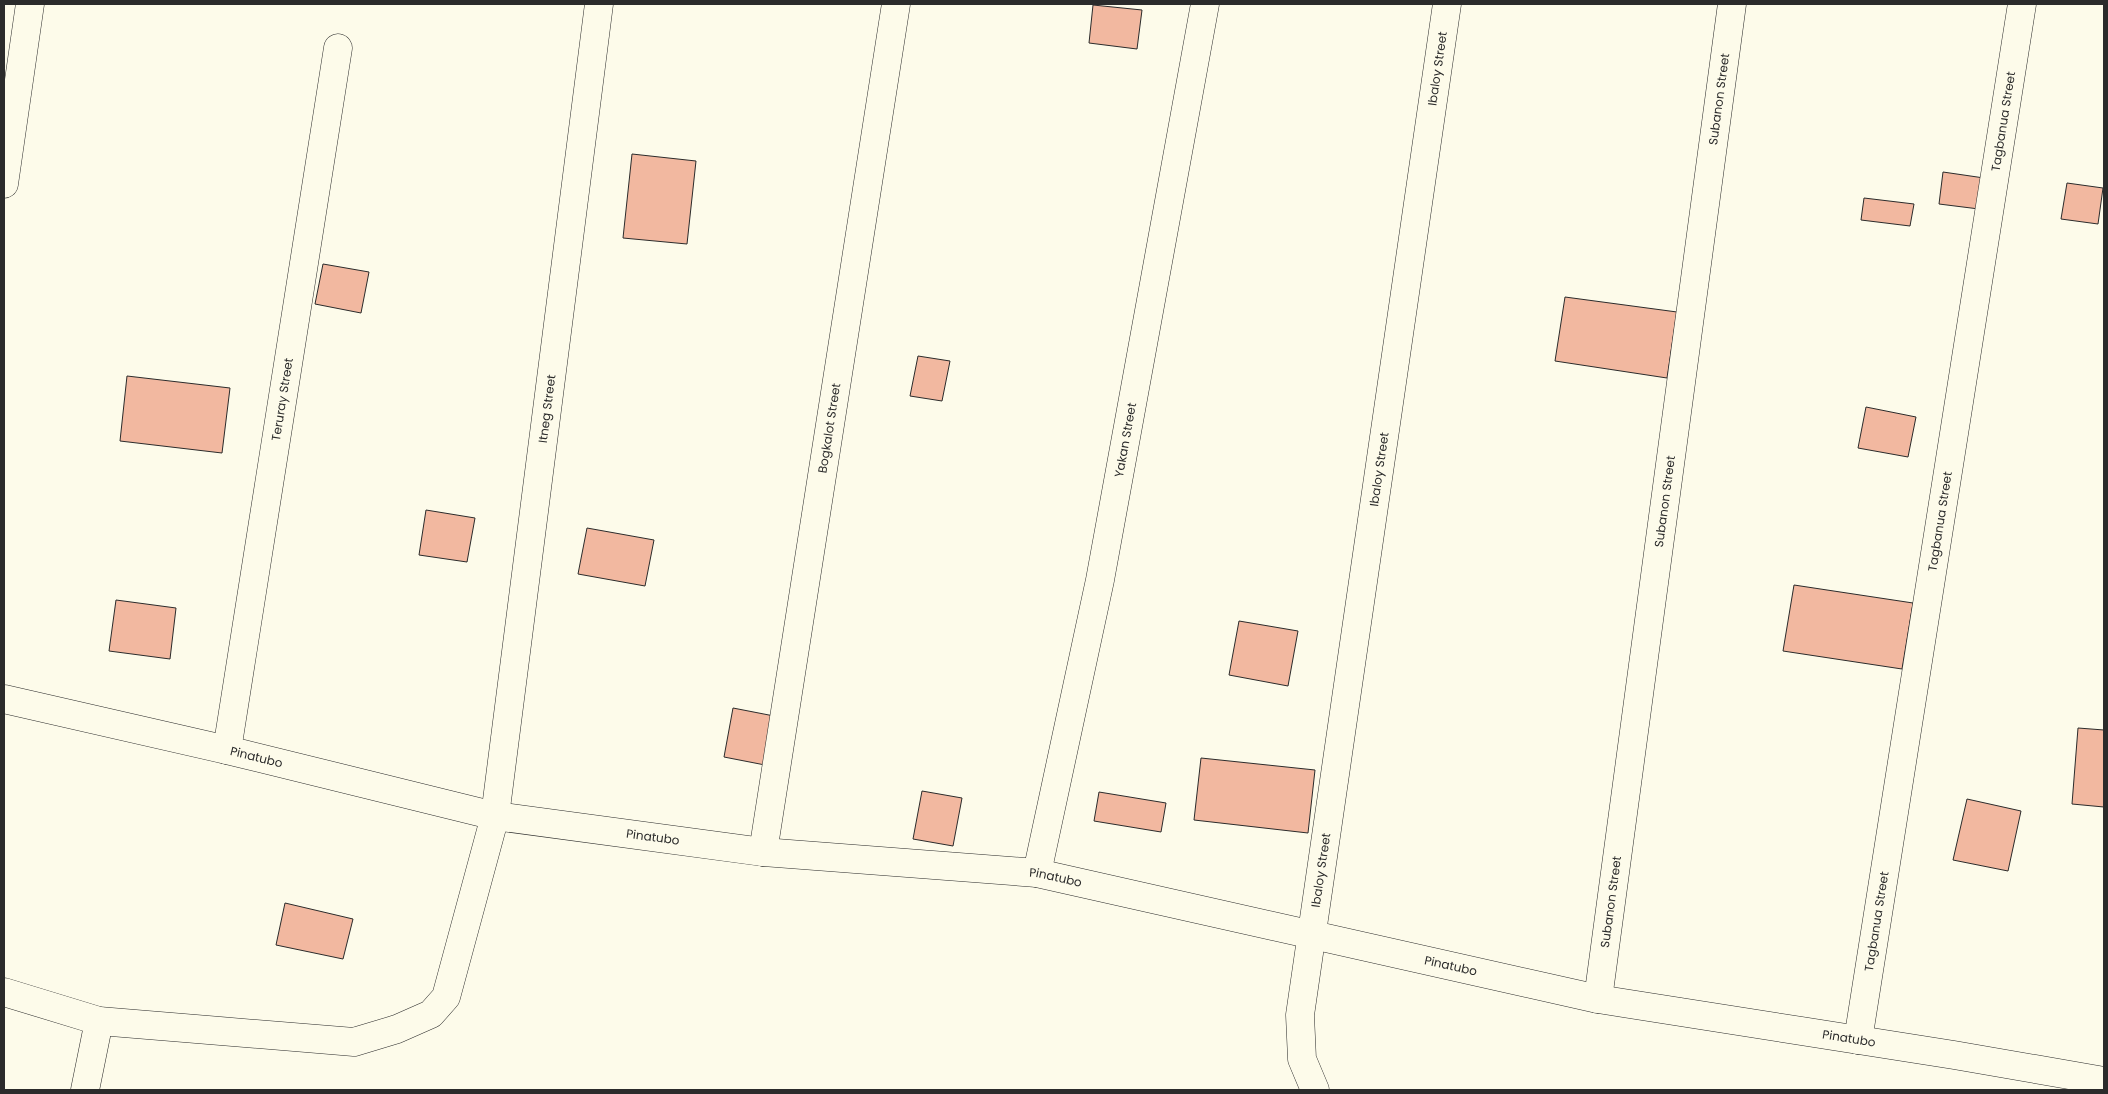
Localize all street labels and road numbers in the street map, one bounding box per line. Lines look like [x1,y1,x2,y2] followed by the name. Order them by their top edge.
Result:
[1423,30,1451,107] street label: Ibaloy Street
[1704,52,1733,146] street label: Subanon Street
[1987,70,2019,173] street label: Tagbanua Street
[267,357,297,442] street label: Teruray Street
[534,373,559,444] street label: Itneg Street
[814,382,844,474] street label: Bogkalot Street
[1110,401,1140,479] street label: Yakan Street
[1365,431,1393,508] street label: Ibaloy Street
[1650,454,1679,548] street label: Subanon Street
[1923,470,1956,573] street label: Tagbanua Street
[228,742,285,771] street label: Pinatubo
[625,825,681,849] street label: Pinatubo
[1307,832,1334,908] street label: Ibaloy Street
[1596,855,1625,949] street label: Subanon Street
[1029,863,1084,891] street label: Pinatubo
[1860,870,1893,973] street label: Tagbanua Street
[1423,951,1479,980] street label: Pinatubo
[1821,1025,1877,1051] street label: Pinatubo

